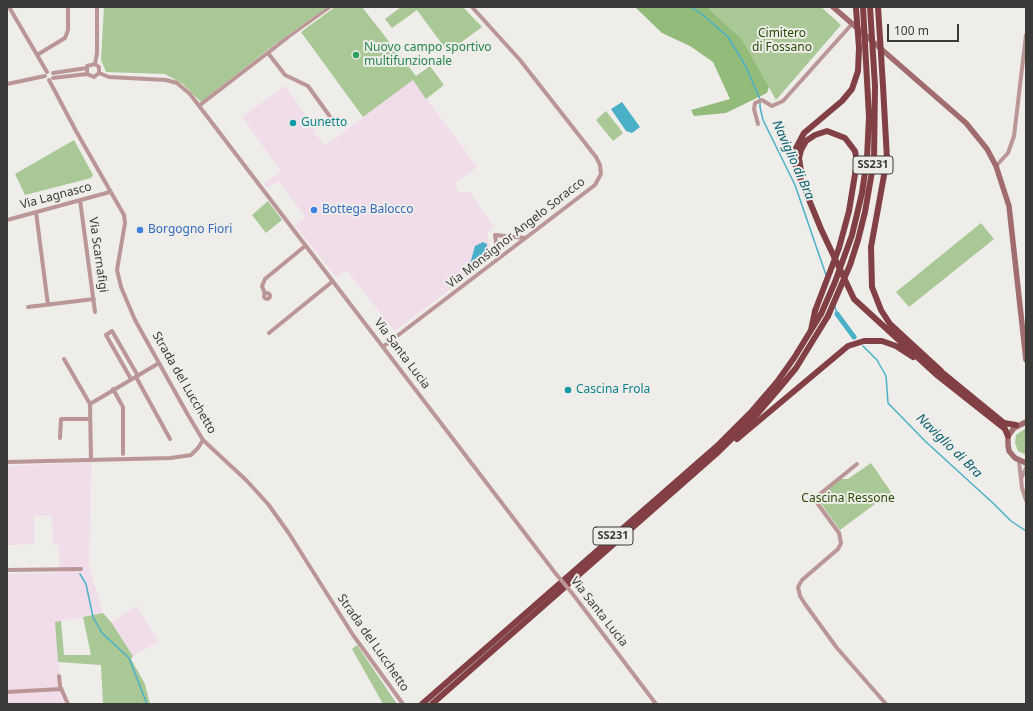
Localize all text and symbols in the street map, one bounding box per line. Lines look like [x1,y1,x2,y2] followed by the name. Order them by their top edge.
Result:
[889,16,961,42] scale bar
[894,22,929,39] text: 100 m
[752,27,812,55] park label: Cimitero di Fossano
[364,41,492,69] place label: Nuovo campo sportivo multifunzionale
[351,50,361,60] marker: Nuovo campo sportivo multifunzionale
[301,116,347,130] place label: Gunetto
[288,118,298,128] marker: Gunetto
[769,118,817,202] water label: Naviglio di Bra
[853,156,893,174] road number: SS231
[444,175,588,291] street label: Via Monsignor Angelo Soracco
[19,180,93,212] street label: Via Lagnasco
[322,203,413,217] place label: Bottega Balocco
[309,205,319,215] marker: Bottega Balocco
[86,216,110,294] street label: Via Scarnafigi
[148,223,232,237] place label: Borgogno Fiori
[135,225,145,235] marker: Borgogno Fiori
[371,316,433,392] street label: Via Santa Lucia
[149,329,219,437] street label: Strada del Lucchetto
[576,383,650,397] place label: Cascina Frola
[563,385,573,395] marker: Cascina Frola
[913,411,985,481] water label: Naviglio di Bra
[801,492,895,506] park label: Cascina Ressone
[593,527,633,545] road number: SS231
[567,574,631,650] street label: Via Santa Lucia
[334,592,412,694] street label: Strada del Lucchetto

